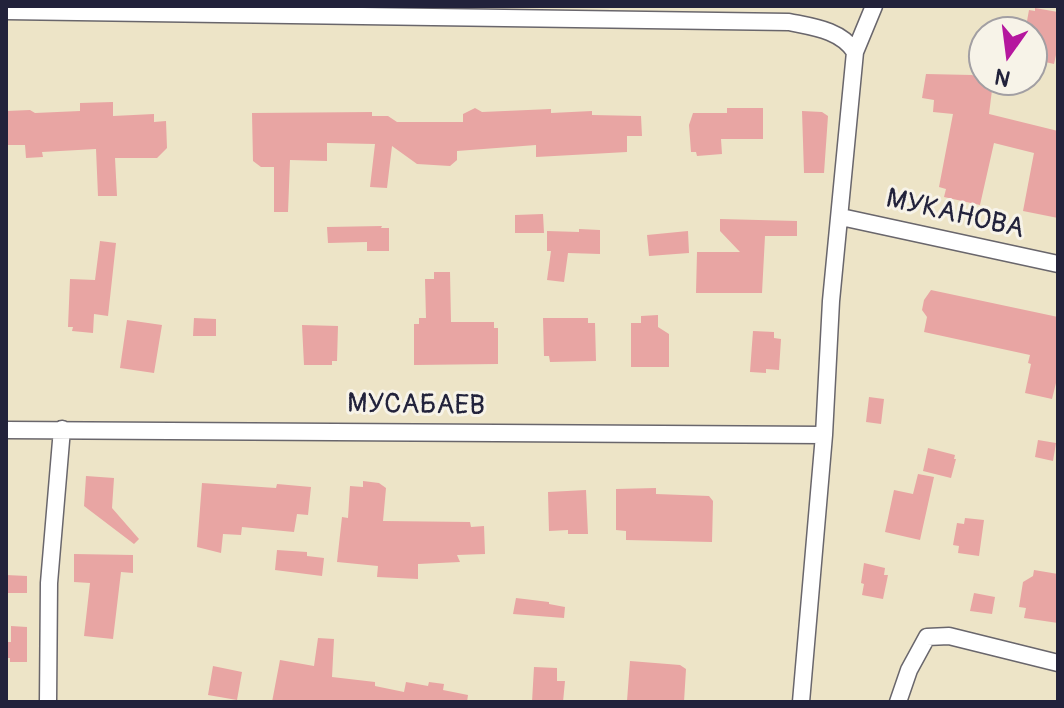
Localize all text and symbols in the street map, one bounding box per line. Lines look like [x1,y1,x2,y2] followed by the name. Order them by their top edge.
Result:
[968,16,1048,96] north arrow
[992,62,1013,93] text: N
[883,183,1027,247] street label: МУКАНОВА
[347,388,485,424] street label: МУСАБАЕВ

